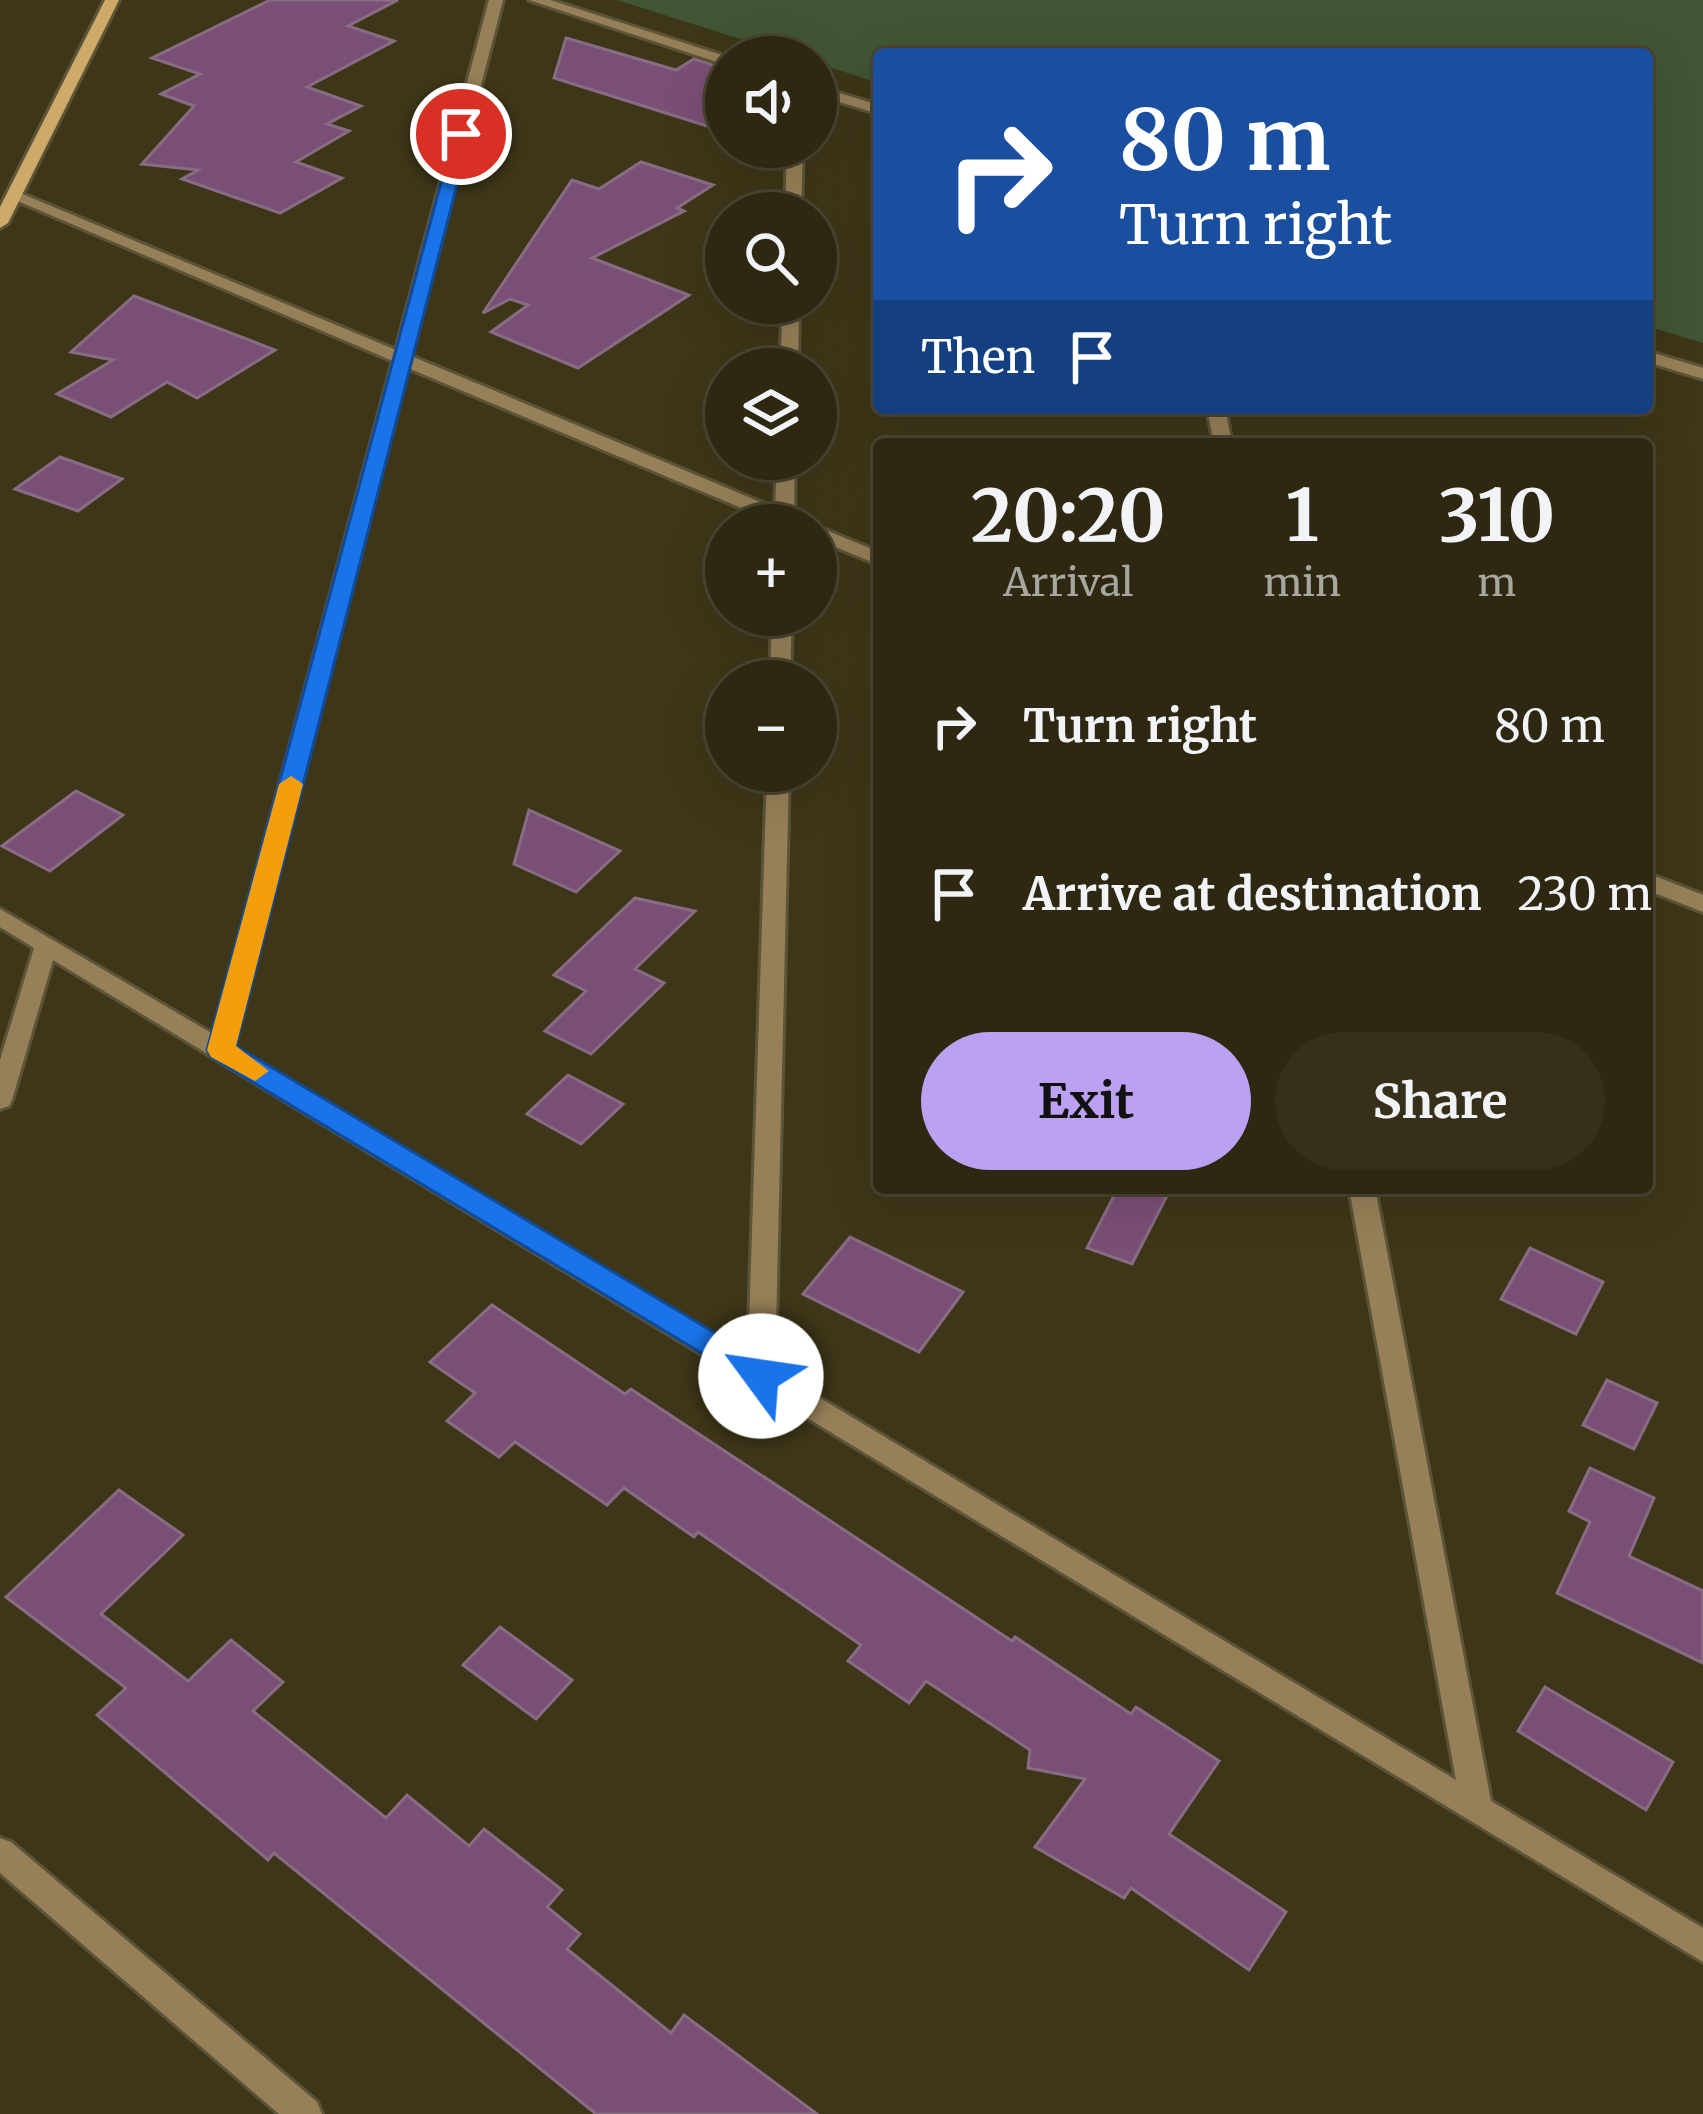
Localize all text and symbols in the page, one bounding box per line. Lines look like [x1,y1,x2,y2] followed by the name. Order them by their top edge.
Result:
[705,36,837,792] map controls
[705,36,837,168] button: sound
[410,83,512,185] pin
[1119,87,1331,193] text: 80 m
[921,96,1077,252] icon: right
[428,101,494,167] icon: arrive
[1119,191,1392,259] text: Turn right
[705,192,837,324] button: search
[1059,324,1125,390] icon: arrive
[921,329,1035,385] text: Then
[705,348,837,480] button: layers
[971,470,1166,561] text: 20:20
[1286,470,1319,561] text: 1
[1439,470,1555,561] text: 310
[705,504,837,636] button: +
[1003,558,1133,607] text: Arrival
[1264,558,1341,607] text: min
[1478,558,1516,607] text: m
[705,660,837,792] button: −
[921,693,987,759] icon: right
[1023,698,1257,754] text: Turn right
[1494,698,1605,754] text: 80 m
[921,861,987,927] icon: arrive
[1023,866,1481,922] text: Arrive at destination
[1517,866,1652,922] text: 230 m
[921,1032,1251,1170] button: Exit
[1275,1032,1605,1170] button: Share
[698,1313,824,1439] position arrow

